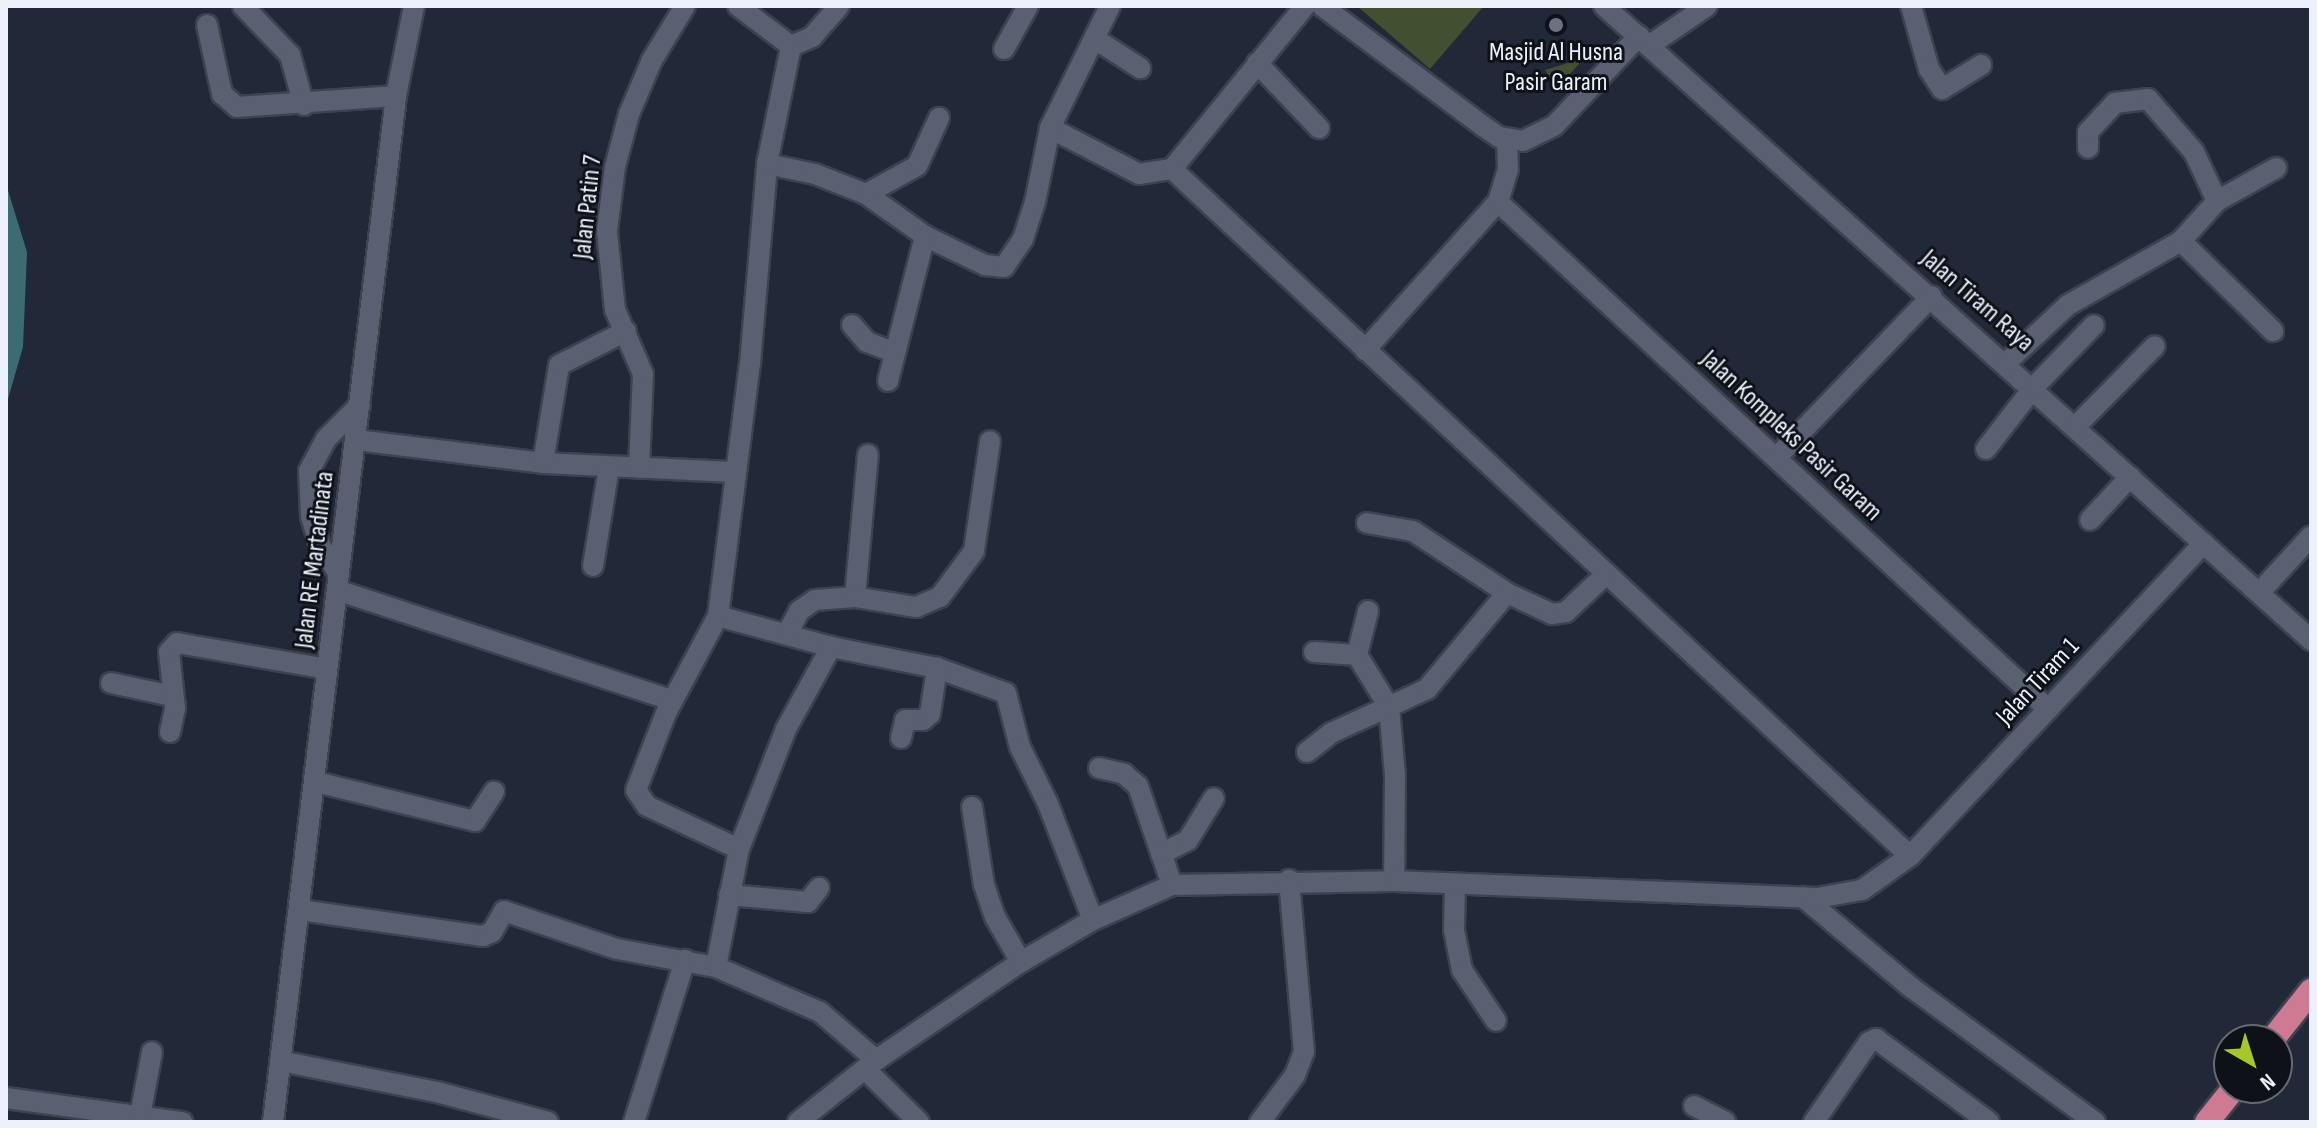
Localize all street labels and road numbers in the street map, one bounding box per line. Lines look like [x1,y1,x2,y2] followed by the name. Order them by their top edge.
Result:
[567,153,609,261] street label: Jalan Patin 7
[1914,243,2040,359] street label: Jalan Tiram Raya
[1694,344,1888,528] street label: Jalan Kompleks Pasir Garam
[289,470,341,650] street label: Jalan RE Martadinata
[1990,632,2086,732] street label: Jalan Tiram 1

